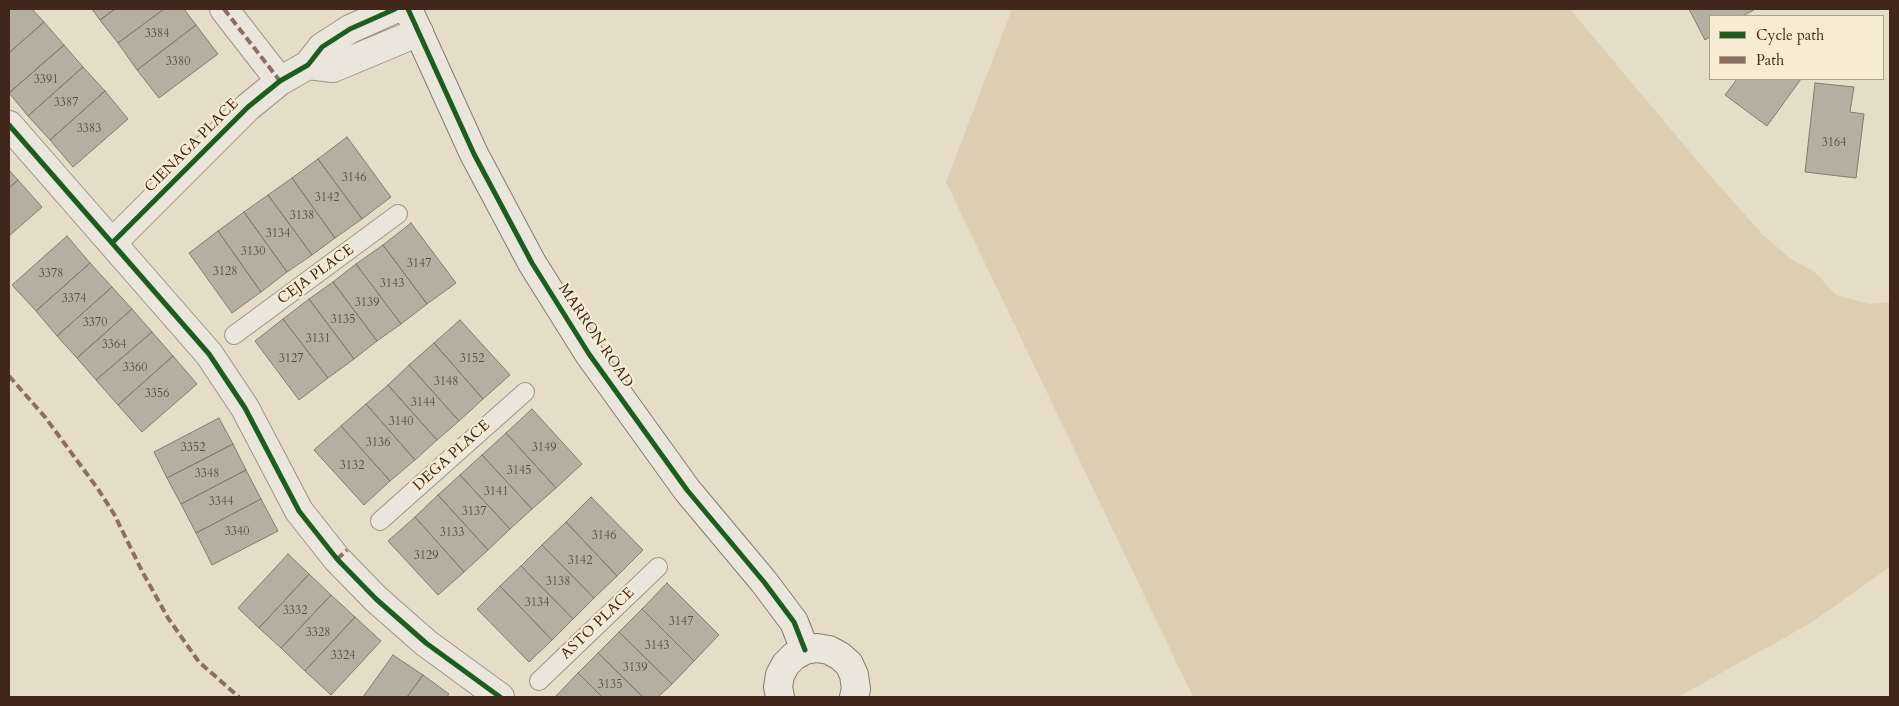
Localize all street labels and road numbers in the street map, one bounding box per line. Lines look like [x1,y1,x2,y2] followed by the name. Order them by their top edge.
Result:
[141,95,243,197] street label: CIENAGA PLACE
[274,241,358,309] street label: CEJA PLACE
[554,281,636,391] street label: MARRON ROAD
[410,417,494,495] street label: DEGA PLACE
[557,584,639,664] street label: ASTO PLACE

